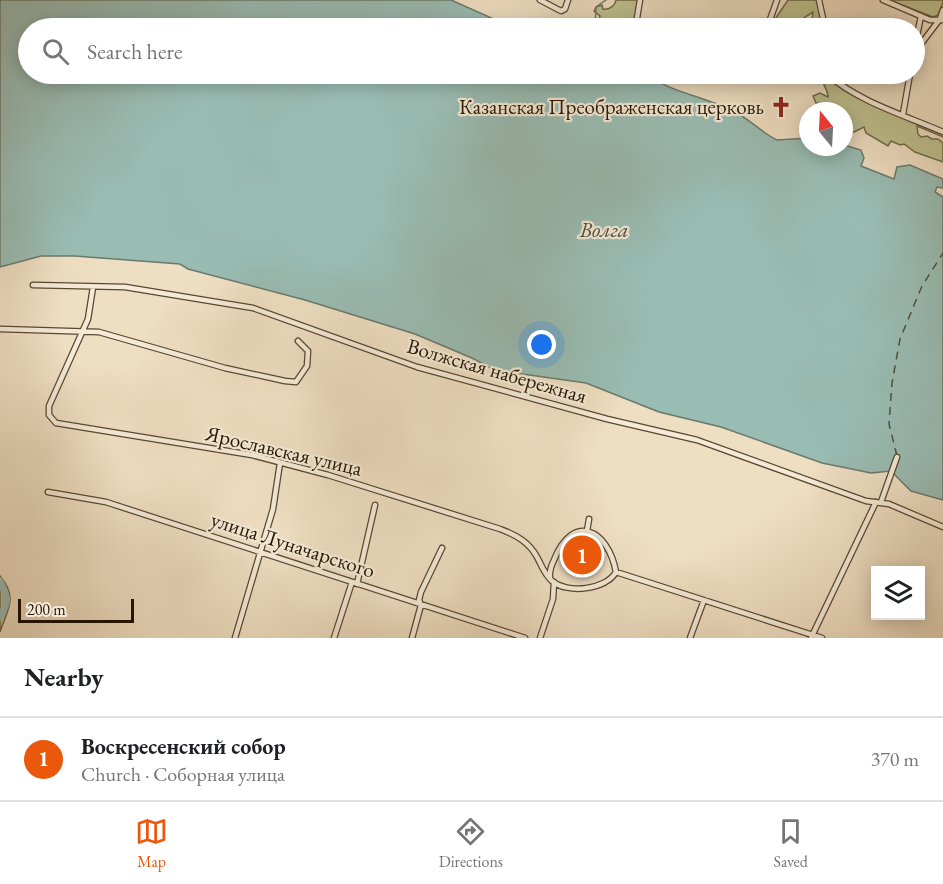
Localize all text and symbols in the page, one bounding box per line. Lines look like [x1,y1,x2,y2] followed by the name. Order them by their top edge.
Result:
[18,18,925,84] search box
[39,35,72,68] icon: search
[87,37,182,66] text: Search here
[459,93,764,120] place label: Казанская Преображенская церковь
[769,95,793,119] church icon: Казанская Преображенская церковь
[799,102,853,156] north arrow
[578,215,629,244] water label: Волга
[527,330,556,359] your location
[404,332,590,409] street label: Волжская набережная
[202,419,366,482] street label: Ярославская улица
[208,505,379,584] street label: улица Луначарского
[562,532,602,578] pin: 1
[871,566,925,620] map controls
[871,566,925,620] button: layers
[18,596,134,624] scale bar
[27,599,66,620] text: 200 m
[24,660,104,694] text: Nearby
[81,732,286,761] text: Воскресенский собор
[38,746,49,772] text: 1
[871,746,919,772] text: 370 m
[81,761,285,787] text: Church · Соборная улица
[135,815,168,872] tab: Map
[439,815,503,872] tab: Directions
[773,815,808,872] tab: Saved

